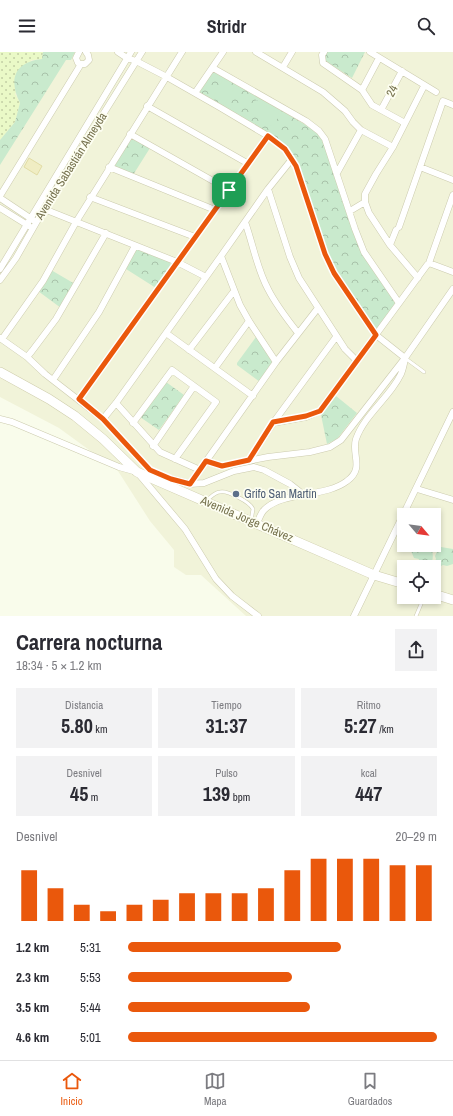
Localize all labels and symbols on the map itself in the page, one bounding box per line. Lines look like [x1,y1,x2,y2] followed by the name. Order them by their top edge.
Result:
[382,82,402,100] street label: 24
[31,109,111,223] street label: Avenida Sabastián Almeyda
[212,173,246,207] pin
[244,486,317,502] place label: Grifo San Martín
[231,489,241,499] marker: Grifo San Martín
[197,492,296,546] street label: Avenida Jorge Chávez
[397,508,441,552] north arrow

